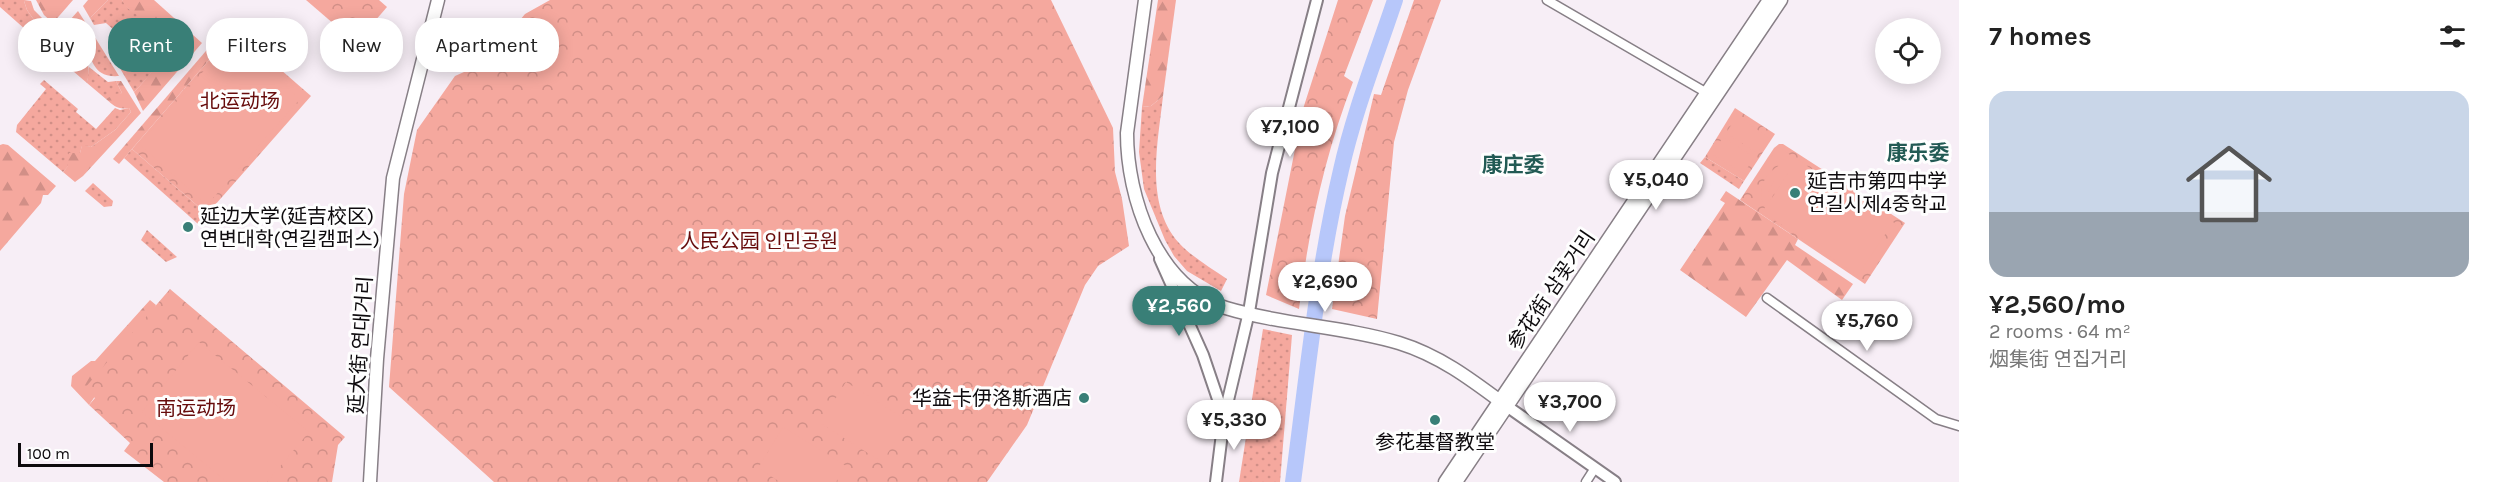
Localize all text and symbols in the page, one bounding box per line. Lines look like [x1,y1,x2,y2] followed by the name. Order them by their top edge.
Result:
[18,18,96,72] chip: Buy
[108,18,194,72] chip: Rent
[206,18,308,72] chip: Filters
[320,18,403,72] chip: New
[415,18,559,72] chip: Apartment
[1875,18,1941,84] map controls
[1875,18,1941,84] button: locate
[2436,20,2469,53] icon: filters
[1989,21,2092,52] text: 7 homes
[200,90,280,113] park label: 北运动场
[1241,107,1339,158] pin: ¥7,100
[1260,115,1320,138] text: ¥7,100
[2175,130,2283,238] icon: home
[1887,141,1950,165] district label: 康乐委
[1482,153,1545,177] district label: 康庄委
[1607,160,1705,211] pin: ¥5,040
[1623,168,1689,191] text: ¥5,040
[1807,170,1947,216] place label: 延吉市第四中学 연길시제4중학교
[1788,186,1802,200] marker: 延吉市第四中学 연길시제4중학교
[200,205,380,251] place label: 延边大学(延吉校区) 연변대학(연길캠퍼스)
[181,220,195,234] marker: 延边大学(延吉校区) 연변대학(연길캠퍼스)
[1503,226,1600,354] street label: 参花街 삼꽃거리
[680,230,838,253] park label: 人民公园 인민공원
[1276,262,1374,313] pin: ¥2,690
[1292,270,1358,293] text: ¥2,690
[344,275,377,415] street label: 延大街 연대거리
[1130,286,1228,337] pin: ¥2,560
[1989,289,2126,320] text: ¥2,560/mo
[1146,294,1212,317] text: ¥2,560
[1818,301,1916,352] pin: ¥5,760
[1835,309,1899,332] text: ¥5,760
[1989,320,2131,343] text: 2 rooms · 64 m²
[1989,348,2127,371] text: 烟集街 연집거리
[1521,382,1619,433] pin: ¥3,700
[912,387,1072,410] place label: 华益卡伊洛斯酒店
[1538,390,1602,413] text: ¥3,700
[1077,391,1091,405] marker: 华益卡伊洛斯酒店
[156,397,236,420] park label: 南运动场
[1185,400,1283,451] pin: ¥5,330
[1201,408,1267,431] text: ¥5,330
[1428,413,1442,427] marker: 参花基督教堂
[1375,431,1495,454] place label: 参花基督教堂
[18,440,153,468] scale bar
[27,444,70,463] text: 100 m

